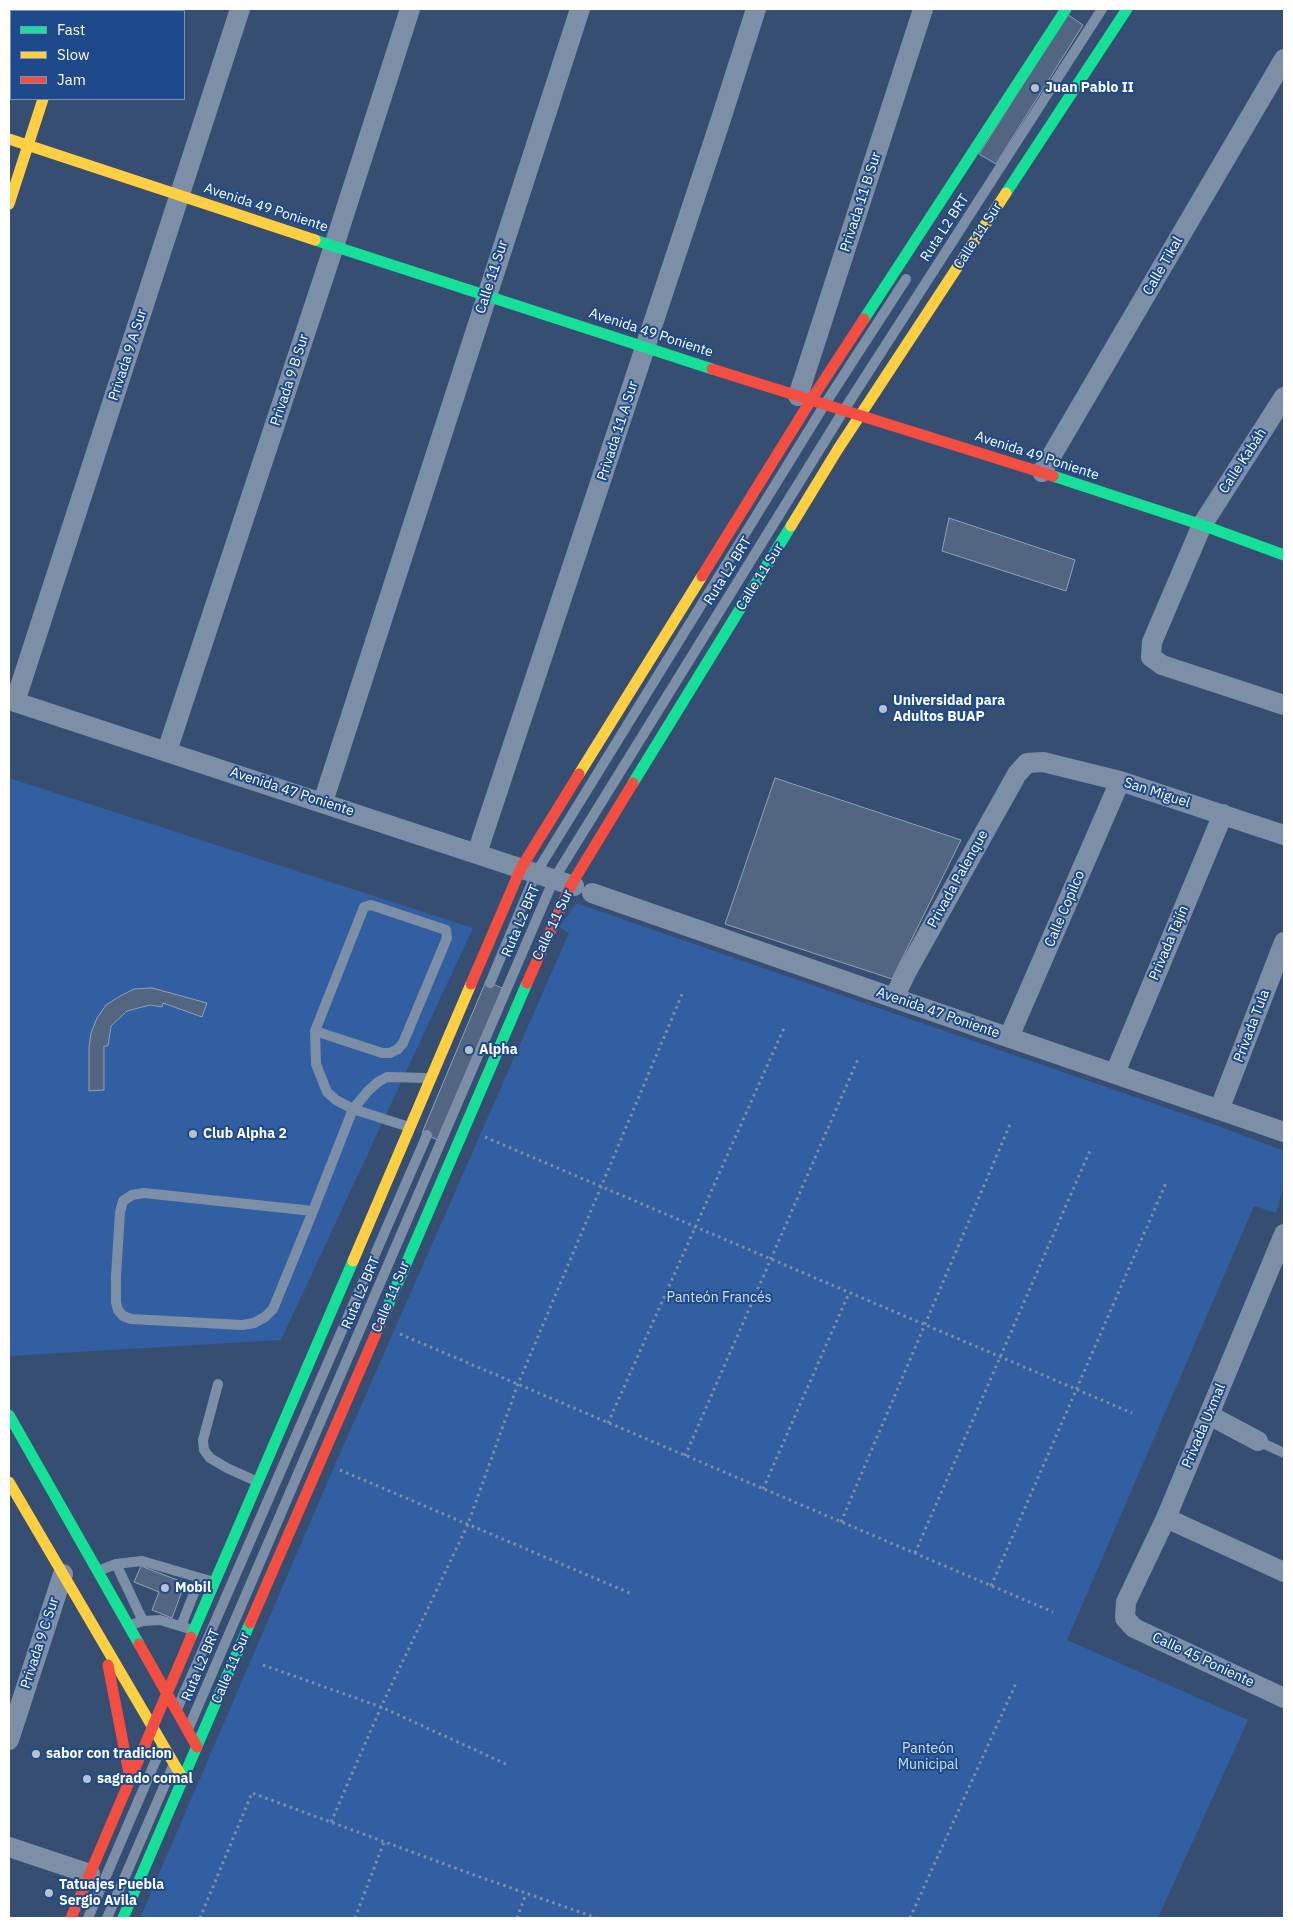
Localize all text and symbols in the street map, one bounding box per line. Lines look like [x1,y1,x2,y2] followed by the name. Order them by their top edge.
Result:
[10,10,185,100] legend
[57,20,85,39] text: Fast
[57,45,90,64] text: Slow
[57,70,86,89] text: Jam
[1045,80,1134,96] place label: Juan Pablo II
[1029,82,1041,94] marker: Juan Pablo II
[837,150,885,254] street label: Privada 11 B Sur
[202,180,330,236] street label: Avenida 49 Poniente
[917,191,973,265] street label: Ruta L2 BRT
[950,200,1006,272] street label: Calle 11 Sur
[1140,234,1186,298] street label: Calle Tikal
[472,238,512,316] street label: Calle 11 Sur
[587,305,715,361] street label: Avenida 49 Poniente
[105,307,151,403] street label: Privada 9 A Sur
[267,332,313,428] street label: Privada 9 B Sur
[594,379,642,483] street label: Privada 11 A Sur
[1216,425,1270,497] street label: Calle Kabáh
[973,428,1101,484] street label: Avenida 49 Poniente
[700,534,756,608] street label: Ruta L2 BRT
[733,540,787,614] street label: Calle 11 Sur
[893,693,1005,726] place label: Universidad para Adultos BUAP
[877,703,889,715] marker: Universidad para Adultos BUAP
[228,764,356,820] street label: Avenida 47 Poniente
[1122,774,1192,812] street label: San Miguel
[924,827,992,931] street label: Privada Palenque
[1041,868,1089,950] street label: Calle Copilco
[498,882,544,960] street label: Ruta L2 BRT
[529,887,577,963] street label: Calle 11 Sur
[1146,903,1192,983] street label: Privada Tajín
[874,984,1002,1042] street label: Avenida 47 Poniente
[1230,987,1274,1065] street label: Privada Tula
[479,1042,518,1058] place label: Alpha
[463,1044,475,1056] marker: Alpha
[203,1126,287,1142] place label: Club Alpha 2
[187,1128,199,1140] marker: Club Alpha 2
[338,1254,384,1332] street label: Ruta L2 BRT
[368,1259,414,1335] street label: Calle 11 Sur
[667,1290,771,1306] park label: Panteón Francés
[1179,1381,1229,1471] street label: Privada Uxmal
[175,1580,211,1596] place label: Mobil
[159,1582,171,1594] marker: Mobil
[17,1595,63,1691] street label: Privada 9 C Sur
[178,1626,224,1704] street label: Ruta L2 BRT
[1149,1629,1257,1691] street label: Calle 45 Poniente
[208,1630,254,1706] street label: Calle 11 Sur
[898,1741,958,1774] park label: Panteón Municipal
[46,1746,172,1762] place label: sabor con tradicion
[30,1748,42,1760] marker: sabor con tradicion
[97,1771,193,1787] place label: sagrado comal
[81,1773,93,1785] marker: sagrado comal
[59,1877,164,1910] place label: Tatuajes Puebla Sergio Avila
[43,1887,55,1899] marker: Tatuajes Puebla Sergio Avila

